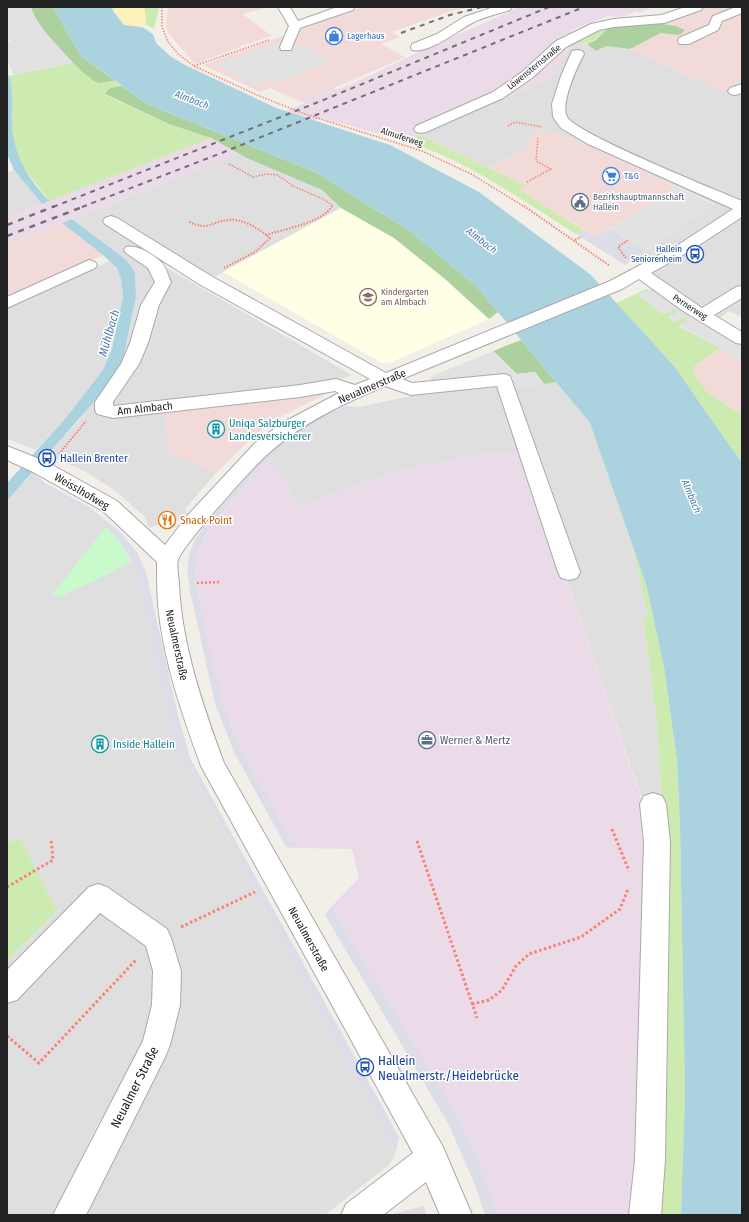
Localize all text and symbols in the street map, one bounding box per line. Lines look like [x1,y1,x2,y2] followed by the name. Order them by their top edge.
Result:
[324,26,344,46] shop icon: Lagerhaus
[347,31,385,41] place label: Lagerhaus
[505,42,563,92] street label: Löwensternstraße
[172,88,210,112] water label: Almbach
[380,126,425,149] street label: Almuferweg
[601,166,621,186] supermarket icon: T&G
[624,171,639,181] place label: T&G
[570,192,590,212] public building icon: Bezirkshauptmannschaft Hallein
[593,192,684,212] place label: Bezirkshauptmannschaft Hallein
[463,225,499,256] water label: Almbach
[631,244,682,264] place label: Hallein Seniorenheim
[685,244,705,264] bus stop icon: Hallein Seniorenheim
[358,287,378,307] school or university icon: Kindergarten am Almbach
[381,287,429,307] place label: Kindergarten am Almbach
[671,292,710,322] street label: Pernerweg
[96,308,122,358] water label: Mühlbach
[336,366,408,407] street label: Neualmerstraße
[117,399,173,418] street label: Am Almbach
[229,417,311,443] place label: Uniqa Salzburger Landesversicherer
[206,419,226,439] building icon: Uniqa Salzburger Landesversicherer
[37,448,57,468] bus stop icon: Hallein Brenter
[60,452,128,465] place label: Hallein Brenter
[52,470,112,513] street label: Weisslhofweg
[678,477,704,515] water label: Almbach
[157,510,177,530] restaurant icon: Snack Point
[180,514,233,527] place label: Snack Point
[163,608,190,682] street label: Neualmerstraße
[417,730,437,750] office icon: Werner & Mertz
[90,734,110,754] building icon: Inside Hallein
[440,734,511,747] place label: Werner & Mertz
[113,738,175,751] place label: Inside Hallein
[285,905,332,974] street label: Neualmerstraße
[107,1044,161,1130] street label: Neualmer Straße
[378,1053,519,1083] place label: Hallein Neualmerstr./Heidebrücke
[355,1057,375,1077] bus stop icon: Hallein Neualmerstr./Heidebrücke

